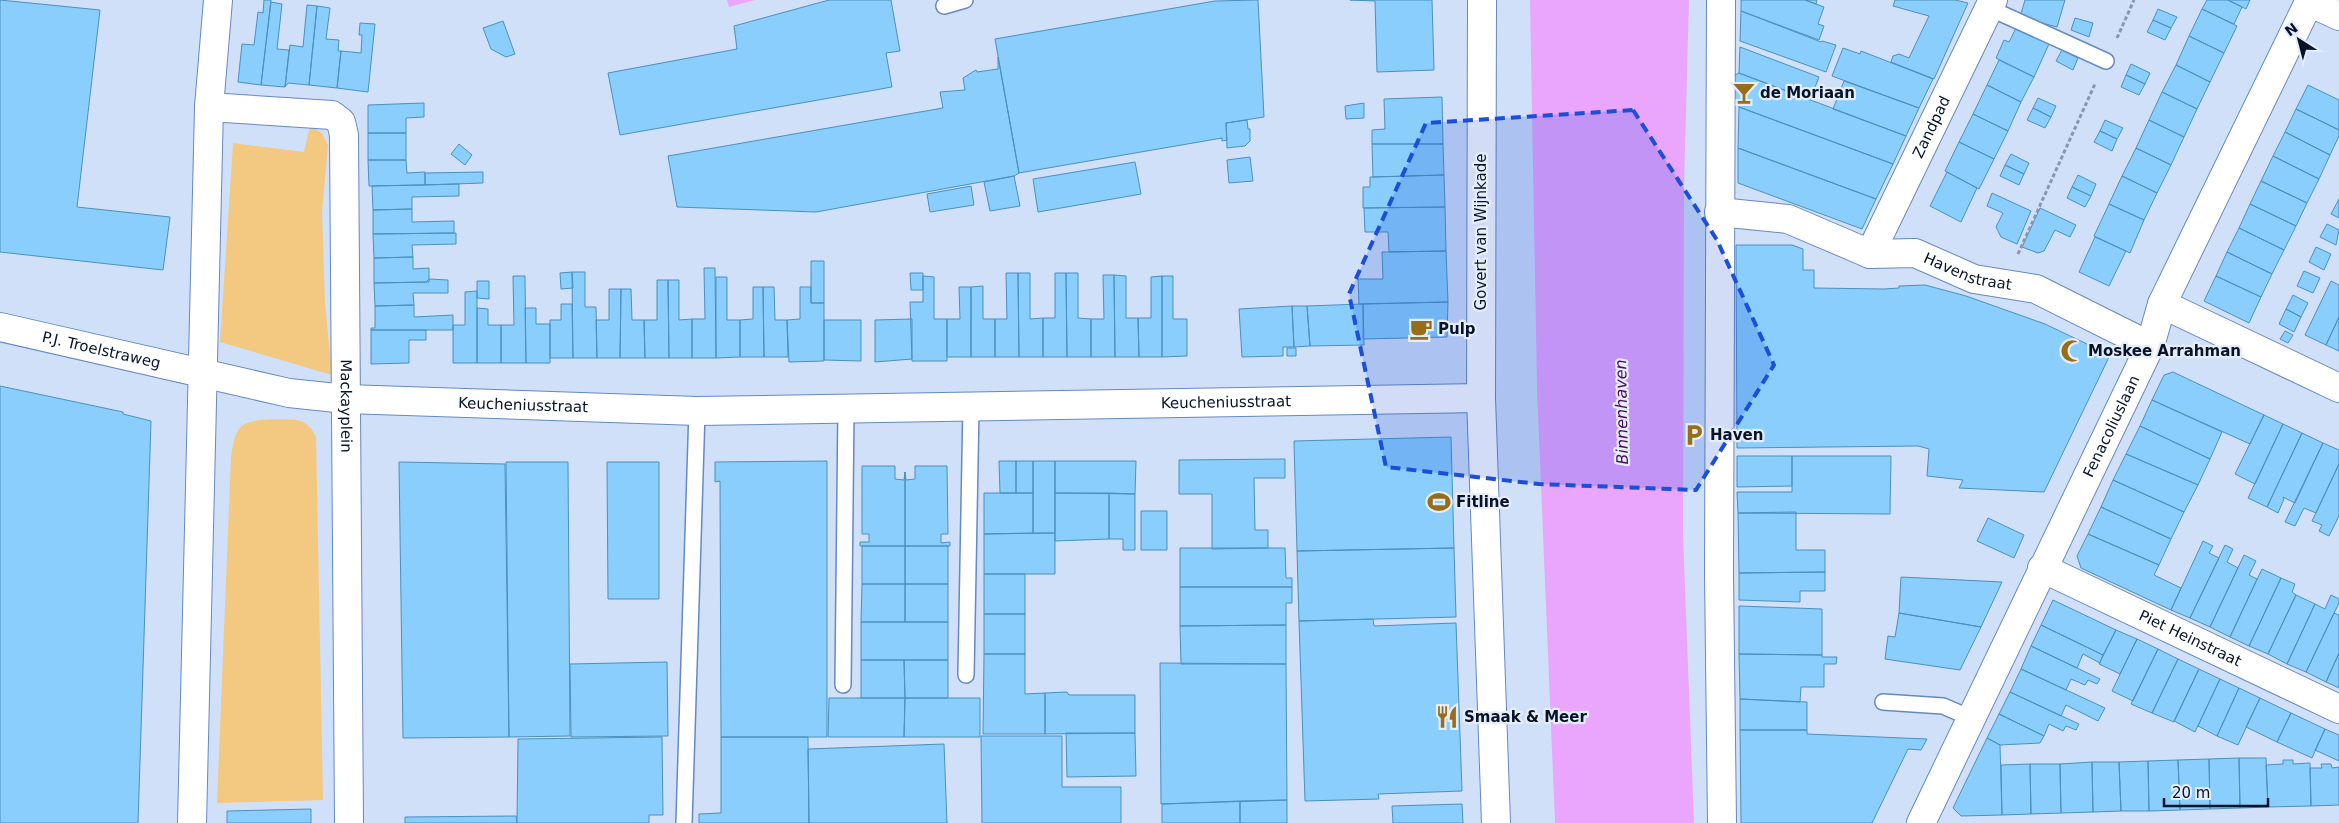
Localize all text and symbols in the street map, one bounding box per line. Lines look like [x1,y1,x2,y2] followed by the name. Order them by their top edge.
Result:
[2274,15,2324,65] north arrow
[2282,20,2301,39] text: N
[1731,80,1757,106] bar icon: de Moriaan
[1760,84,1855,102] place label: de Moriaan
[1909,93,1954,161] street label: Zandpad
[1472,154,1490,310] street label: Govert van Wijnkade
[1921,249,2013,294] street label: Havenstraat
[1408,316,1434,342] cafe icon: Pulp
[1438,320,1476,338] place label: Pulp
[40,328,162,372] street label: P.J. Troelstraweg
[2059,338,2085,364] mosque icon: Moskee Arrahman
[2088,342,2241,360] place label: Moskee Arrahman
[337,359,355,453] street label: Mackayplein
[1611,359,1632,465] water label: Binnenhaven
[2079,372,2144,480] street label: Fenacoliuslaan
[1161,392,1291,412] street label: Keucheniusstraat
[458,394,589,416] street label: Keucheniusstraat
[1681,422,1707,448] parking icon: Haven
[1710,426,1763,444] place label: Haven
[1426,489,1452,515] sports icon: Fitline
[1456,493,1510,511] place label: Fitline
[2136,606,2244,670] street label: Piet Heinstraat
[1434,704,1460,730] restaurant icon: Smaak & Meer
[1464,708,1587,726] place label: Smaak & Meer
[2164,776,2268,808] scale bar
[2172,784,2210,802] text: 20 m

